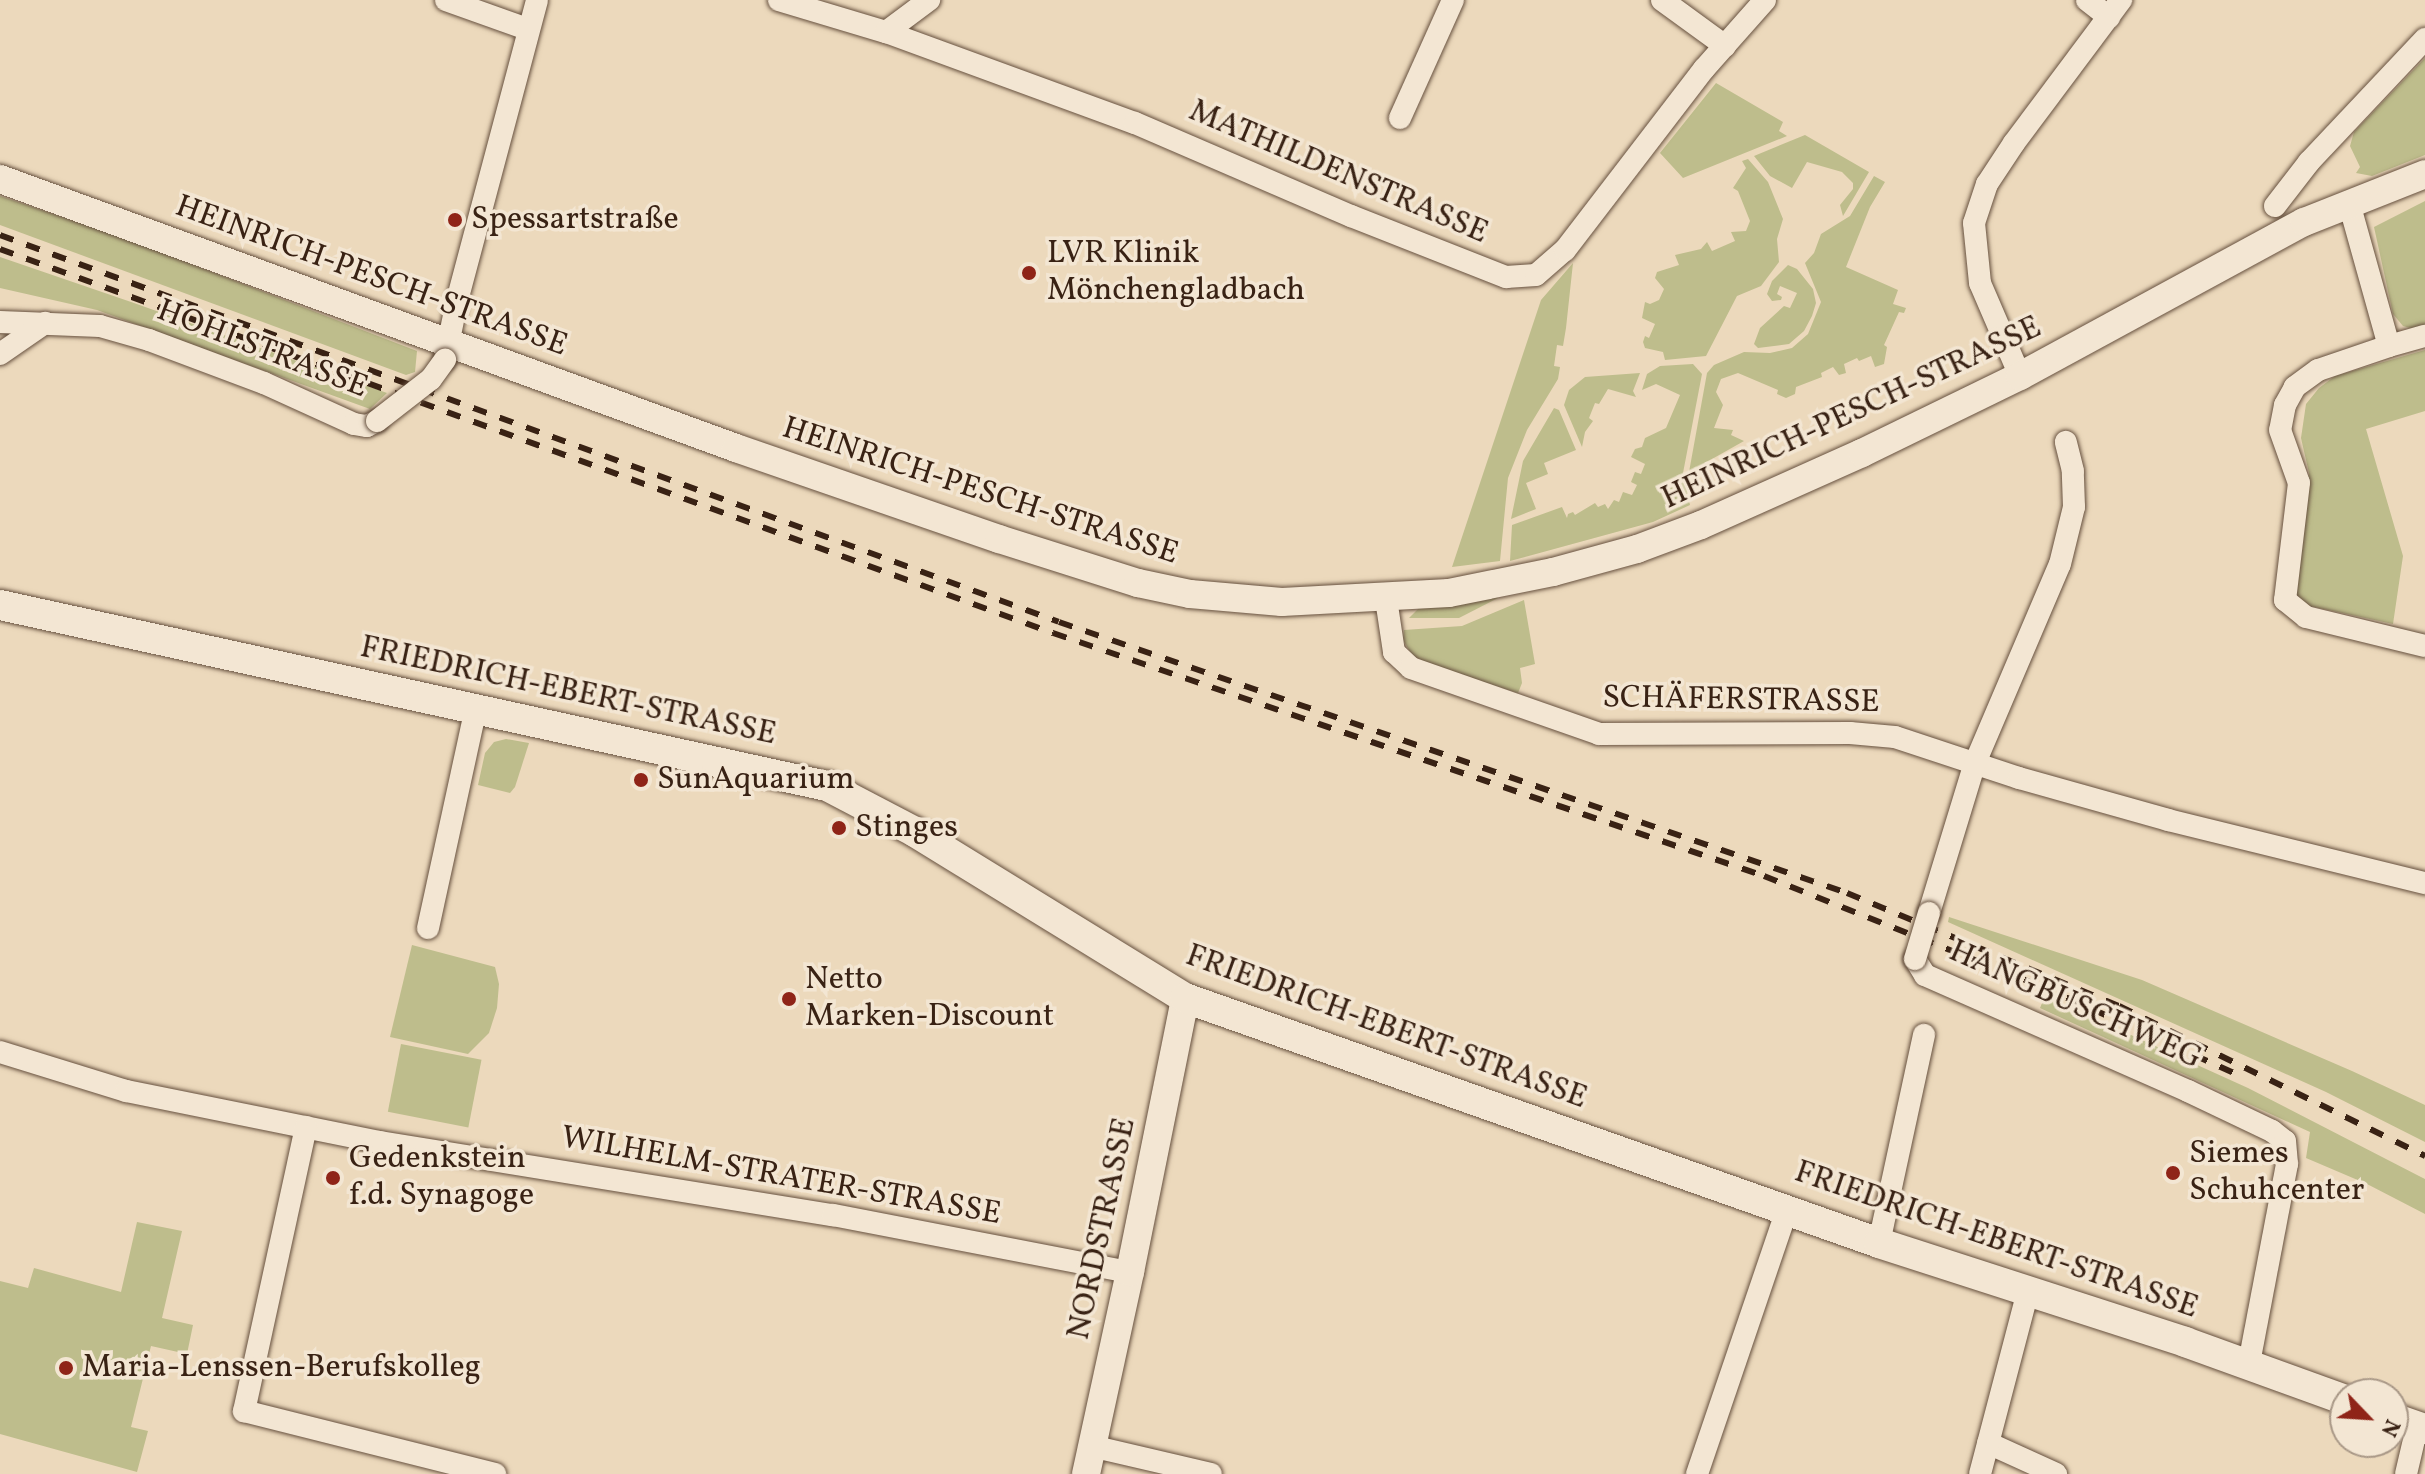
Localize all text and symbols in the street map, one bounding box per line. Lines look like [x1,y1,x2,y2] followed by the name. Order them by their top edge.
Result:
[1183,93,1493,253] street label: MATHILDENSTRASSE
[170,188,572,366] street label: HEINRICH-PESCH-STRASSE
[471,201,679,239] place label: Spessartstraße
[446,211,464,229] marker: Spessartstraße
[1047,236,1305,311] place label: LVR Klinik Mönchengladbach
[1018,262,1040,284] marker: LVR Klinik Mönchengladbach
[151,292,373,408] street label: HOHLSTRASSE
[1656,309,2048,519] street label: HEINRICH-PESCH-STRASSE
[777,410,1183,574] street label: HEINRICH-PESCH-STRASSE
[356,629,780,755] street label: FRIEDRICH-EBERT-STRASSE
[1602,679,1880,723] street label: SCHÄFERSTRASSE
[657,761,855,799] place label: SunAquarium
[632,771,650,789] marker: SunAquarium
[855,809,958,847] place label: Stinges
[830,819,848,837] marker: Stinges
[1943,933,2207,1079] street label: HANGBUSCHWEG
[1180,937,1592,1119] street label: FRIEDRICH-EBERT-STRASSE
[805,962,1054,1037] place label: Netto Marken-Discount
[780,990,798,1008] marker: Netto Marken-Discount
[1061,1115,1145,1343] street label: NORDSTRASSE
[558,1119,1004,1235] street label: WILHELM-STRATER-STRASSE
[2189,1136,2364,1211] place label: Siemes Schuhcenter
[349,1141,534,1216] place label: Gedenkstein f.d. Synagoge
[1789,1154,2203,1328] street label: FRIEDRICH-EBERT-STRASSE
[2164,1164,2182,1182] marker: Siemes Schuhcenter
[324,1169,342,1187] marker: Gedenkstein f.d. Synagoge
[82,1349,481,1387] place label: Maria-Lenssen-Berufskolleg
[57,1359,75,1377] marker: Maria-Lenssen-Berufskolleg
[2329,1378,2409,1458] north arrow
[2372,1414,2407,1441] text: N

